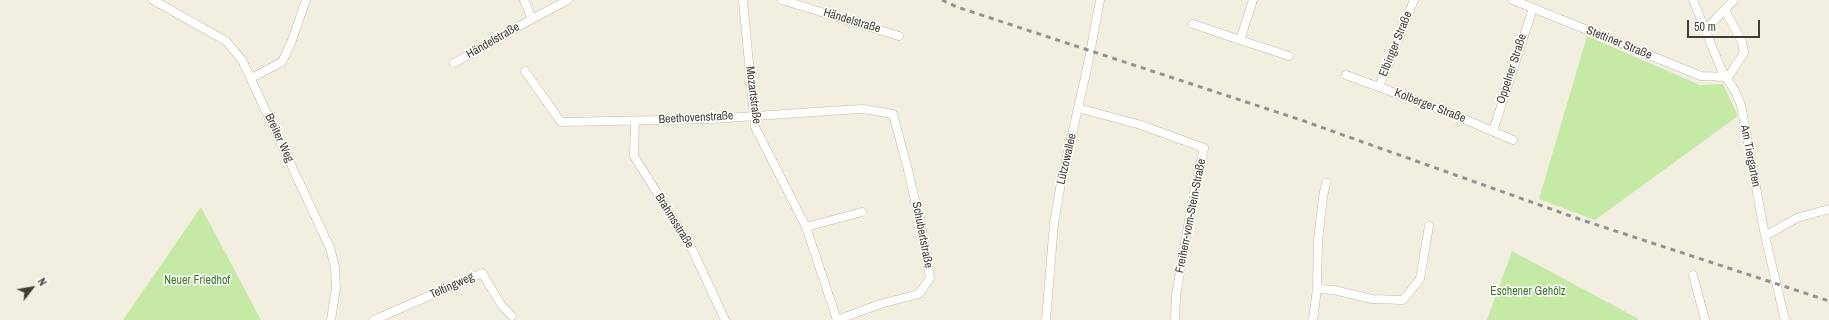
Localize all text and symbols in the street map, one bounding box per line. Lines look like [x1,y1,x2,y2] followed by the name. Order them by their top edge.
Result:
[822,5,882,37] street label: Händelstraße
[1376,9,1416,79] street label: Elbinger Straße
[1689,12,1762,38] scale bar
[1694,19,1716,35] text: 50 m
[464,20,522,62] street label: Händelstraße
[1584,23,1654,63] street label: Stettiner Straße
[1494,32,1530,106] street label: Oppelner Straße
[742,65,764,125] street label: Mozartstraße
[1392,86,1468,126] street label: Kolberger Straße
[658,109,734,127] street label: Beethovenstraße
[261,111,297,165] street label: Breiter Weg
[1737,124,1763,188] street label: Am Tiergarten
[1054,132,1080,186] street label: Lützowallee
[1173,158,1209,274] street label: Freiherr-vom-Stein-Straße
[652,191,696,251] street label: Brahmsstraße
[909,201,935,269] street label: Schubertstraße
[12,268,52,308] north arrow
[428,270,476,302] street label: Teltingweg
[164,274,230,288] park label: Neuer Friedhof
[35,275,50,288] text: N
[1490,285,1566,299] park label: Eschener Gehölz

